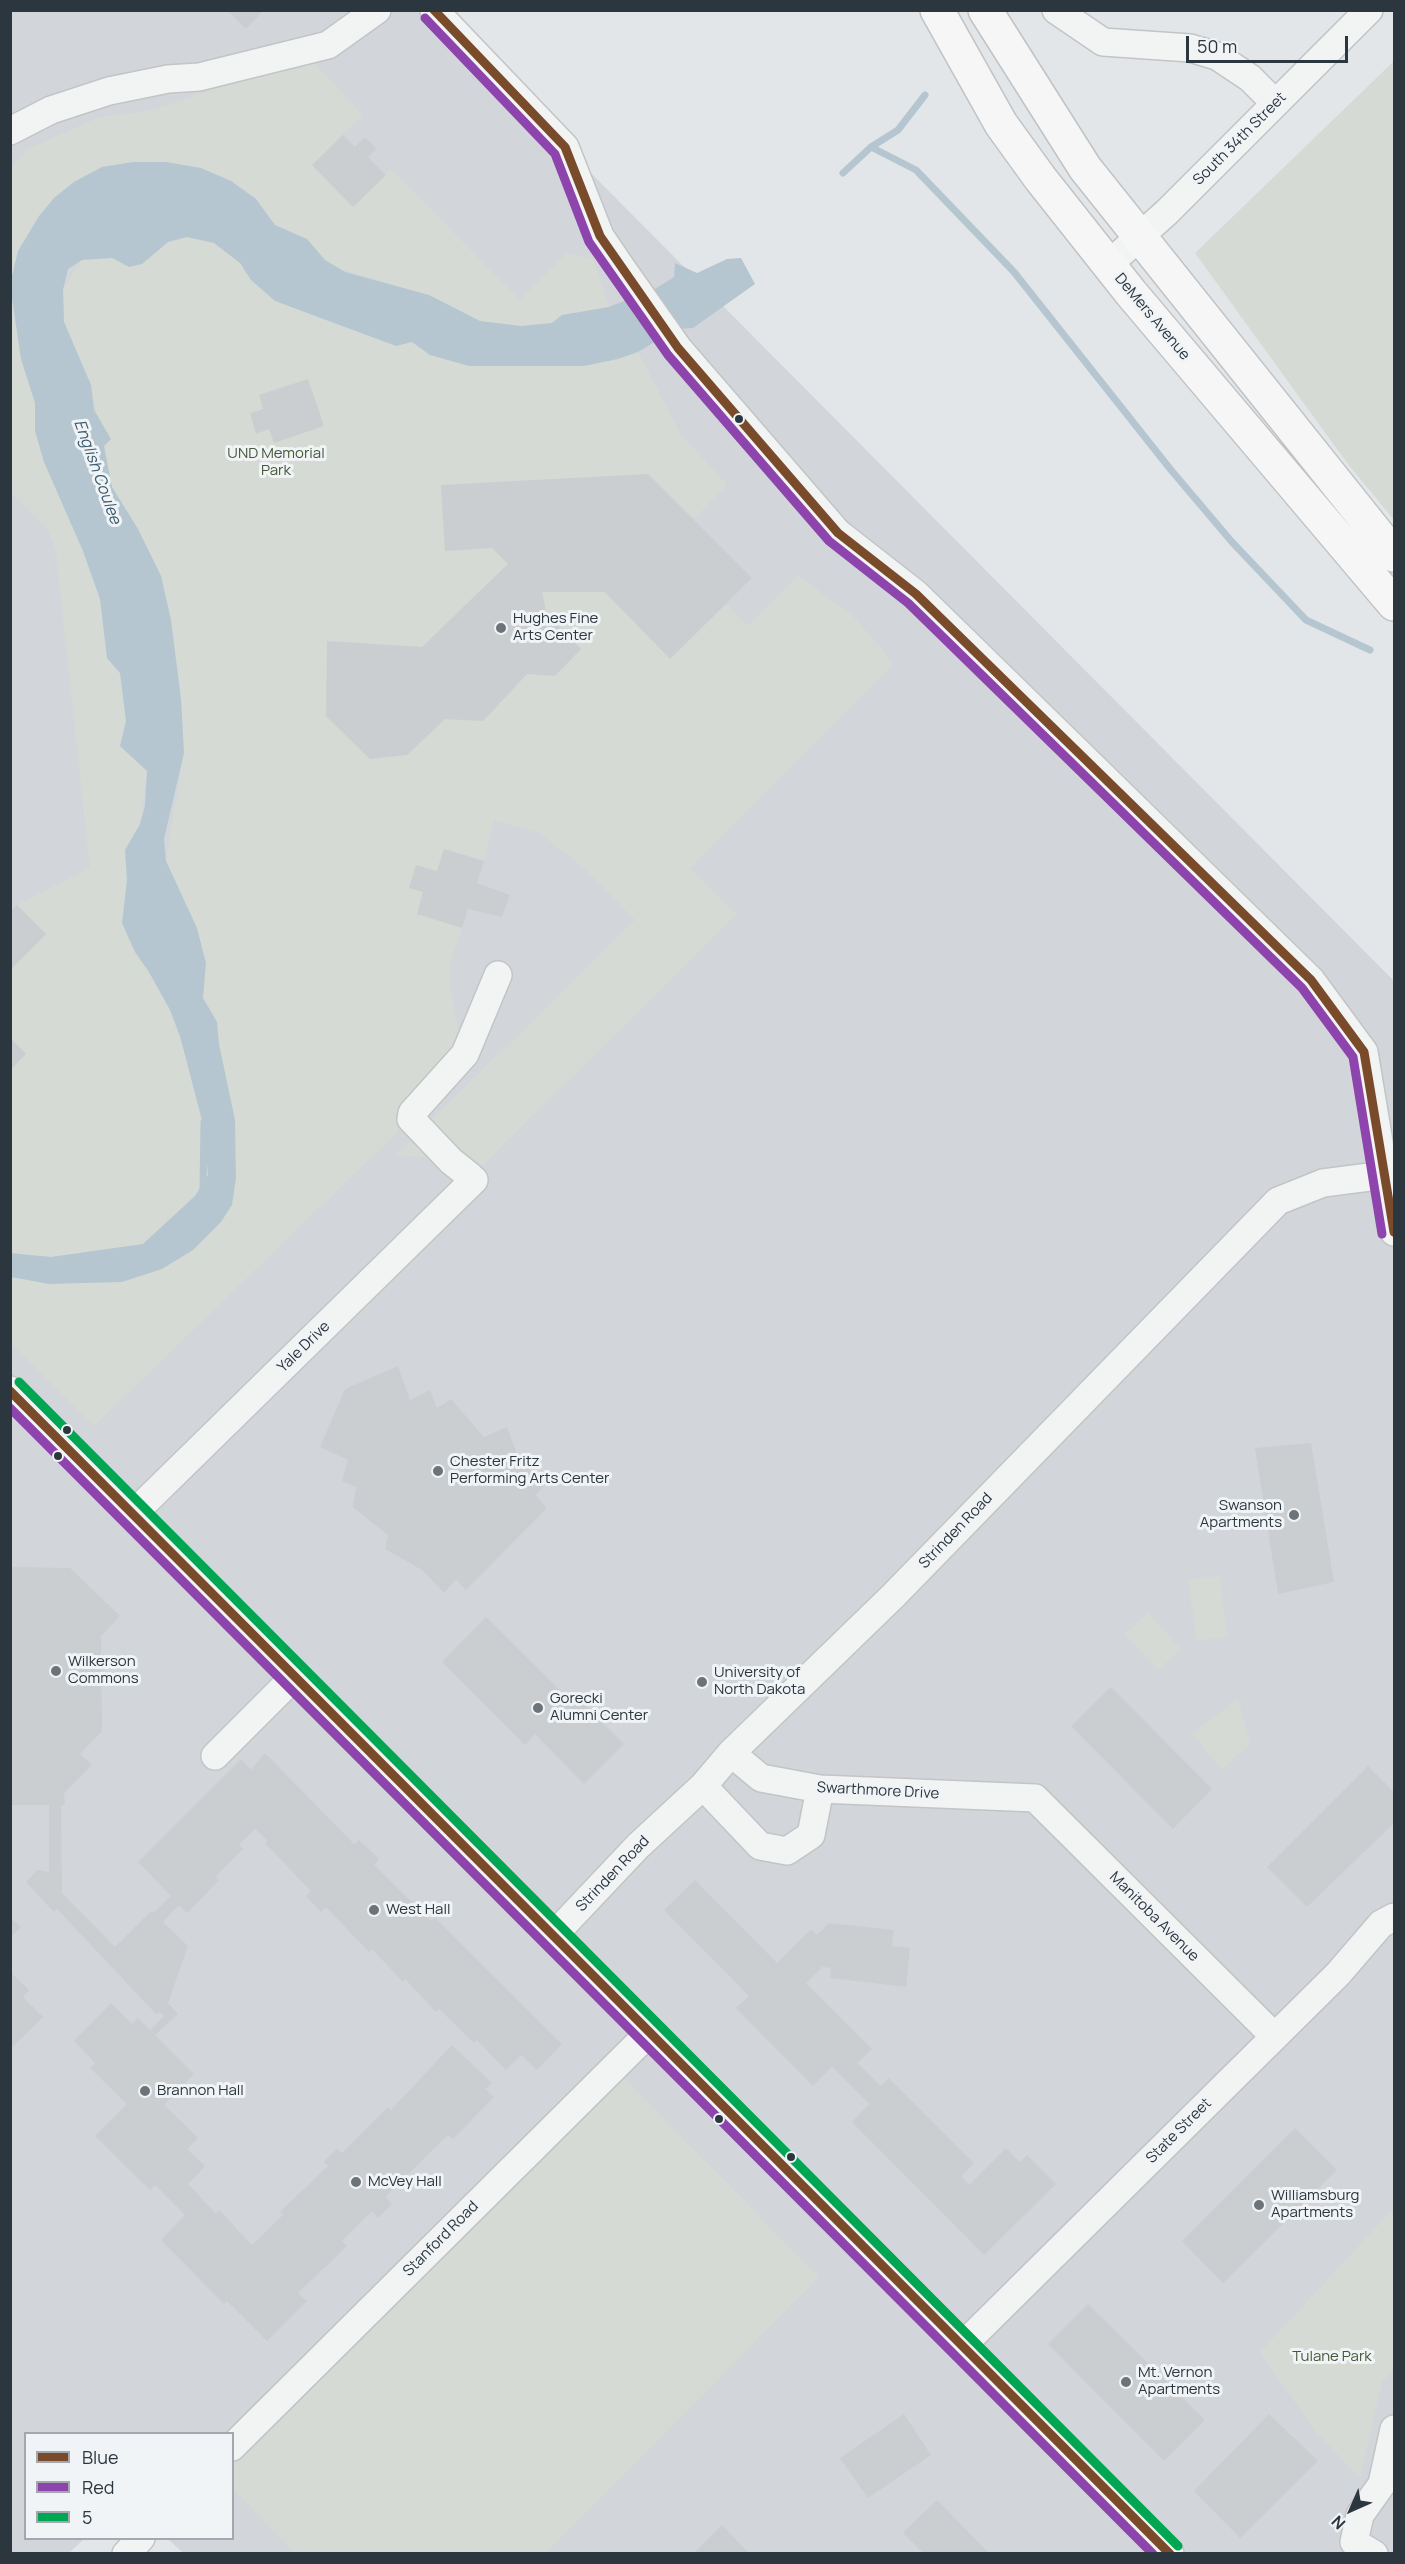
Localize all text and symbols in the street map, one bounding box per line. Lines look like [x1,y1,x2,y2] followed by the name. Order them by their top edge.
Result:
[1189,24,1351,62] scale bar
[1197,34,1237,58] text: 50 m
[1190,89,1290,189] street label: South 34th Street
[1111,270,1193,364] street label: DeMers Avenue
[733,413,745,425] unlabelled marker
[69,417,125,527] water label: English Coulee
[227,445,325,480] park label: UND Memorial Park
[513,610,598,645] place label: Hughes Fine Arts Center
[494,621,508,635] marker: Hughes Fine Arts Center
[274,1318,334,1376] street label: Yale Drive
[61,1424,73,1436] unlabelled marker
[52,1450,64,1462] unlabelled marker
[450,1453,609,1488] place label: Chester Fritz Performing Arts Center
[431,1464,445,1478] marker: Chester Fritz Performing Arts Center
[916,1490,996,1572] street label: Strinden Road
[1200,1497,1282,1532] place label: Swanson Apartments
[1287,1508,1301,1522] marker: Swanson Apartments
[68,1653,139,1688] place label: Wilkerson Commons
[49,1664,63,1678] marker: Wilkerson Commons
[714,1664,805,1699] place label: University of North Dakota
[695,1675,709,1689] marker: University of North Dakota
[550,1690,648,1725] place label: Gorecki Alumni Center
[531,1701,545,1715] marker: Gorecki Alumni Center
[816,1779,940,1803] street label: Swarthmore Drive
[573,1833,653,1915] street label: Strinden Road
[1105,1868,1203,1966] street label: Manitoba Avenue
[386,1901,450,1919] place label: West Hall
[367,1903,381,1917] marker: West Hall
[157,2082,244,2100] place label: Brannon Hall
[138,2084,152,2098] marker: Brannon Hall
[1143,2095,1215,2167] street label: State Street
[713,2113,725,2125] unlabelled marker
[785,2151,797,2163] unlabelled marker
[368,2173,442,2191] place label: McVey Hall
[349,2175,363,2189] marker: McVey Hall
[1271,2187,1359,2222] place label: Williamsburg Apartments
[400,2198,482,2280] street label: Stanford Road
[1252,2198,1266,2212] marker: Williamsburg Apartments
[1292,2348,1372,2366] park label: Tulane Park
[1138,2364,1220,2399] place label: Mt. Vernon Apartments
[1119,2375,1133,2389] marker: Mt. Vernon Apartments
[24,2432,234,2540] legend
[82,2445,118,2469] text: Blue
[82,2475,115,2499] text: Red
[1321,2480,1381,2540] north arrow
[82,2505,92,2529] text: 5
[1326,2511,1350,2535] text: N

